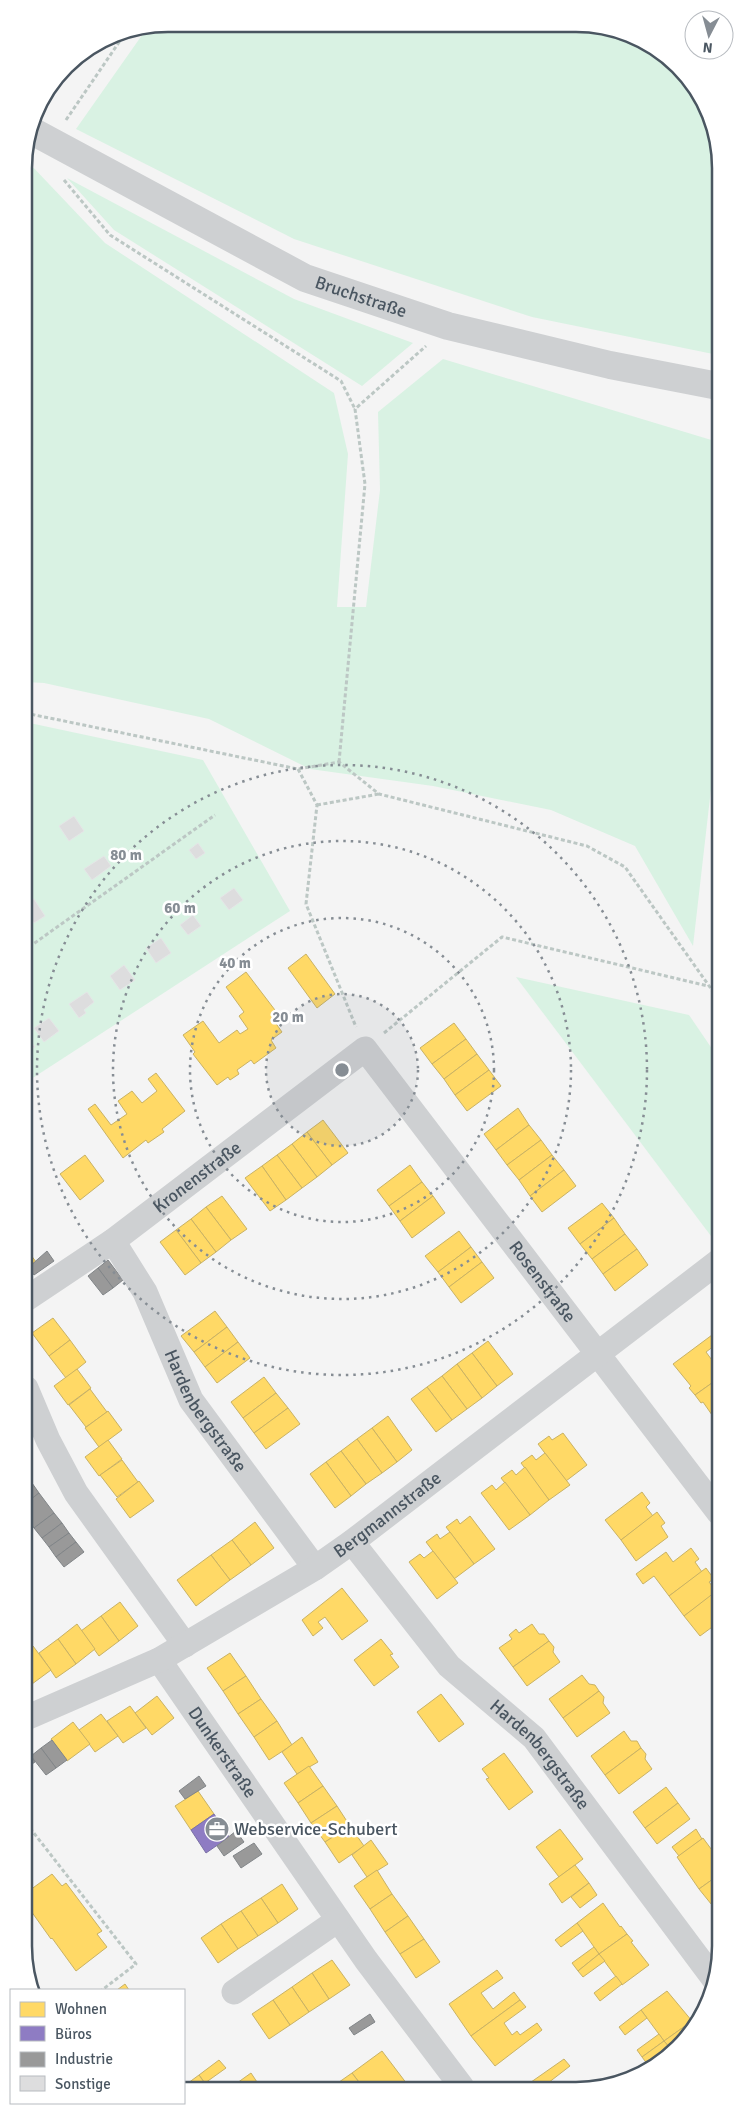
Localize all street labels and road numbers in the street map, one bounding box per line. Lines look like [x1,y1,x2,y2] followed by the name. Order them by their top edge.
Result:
[312,271,410,322] street label: Bruchstraße
[148,1136,245,1218] street label: Kronenstraße
[504,1236,581,1327] street label: Rosenstraße
[160,1346,251,1476] street label: Hardenbergstraße
[329,1467,445,1563] street label: Bergmannstraße
[486,1695,595,1814] street label: Hardenbergstraße
[184,1702,262,1802] street label: Dunkerstraße

